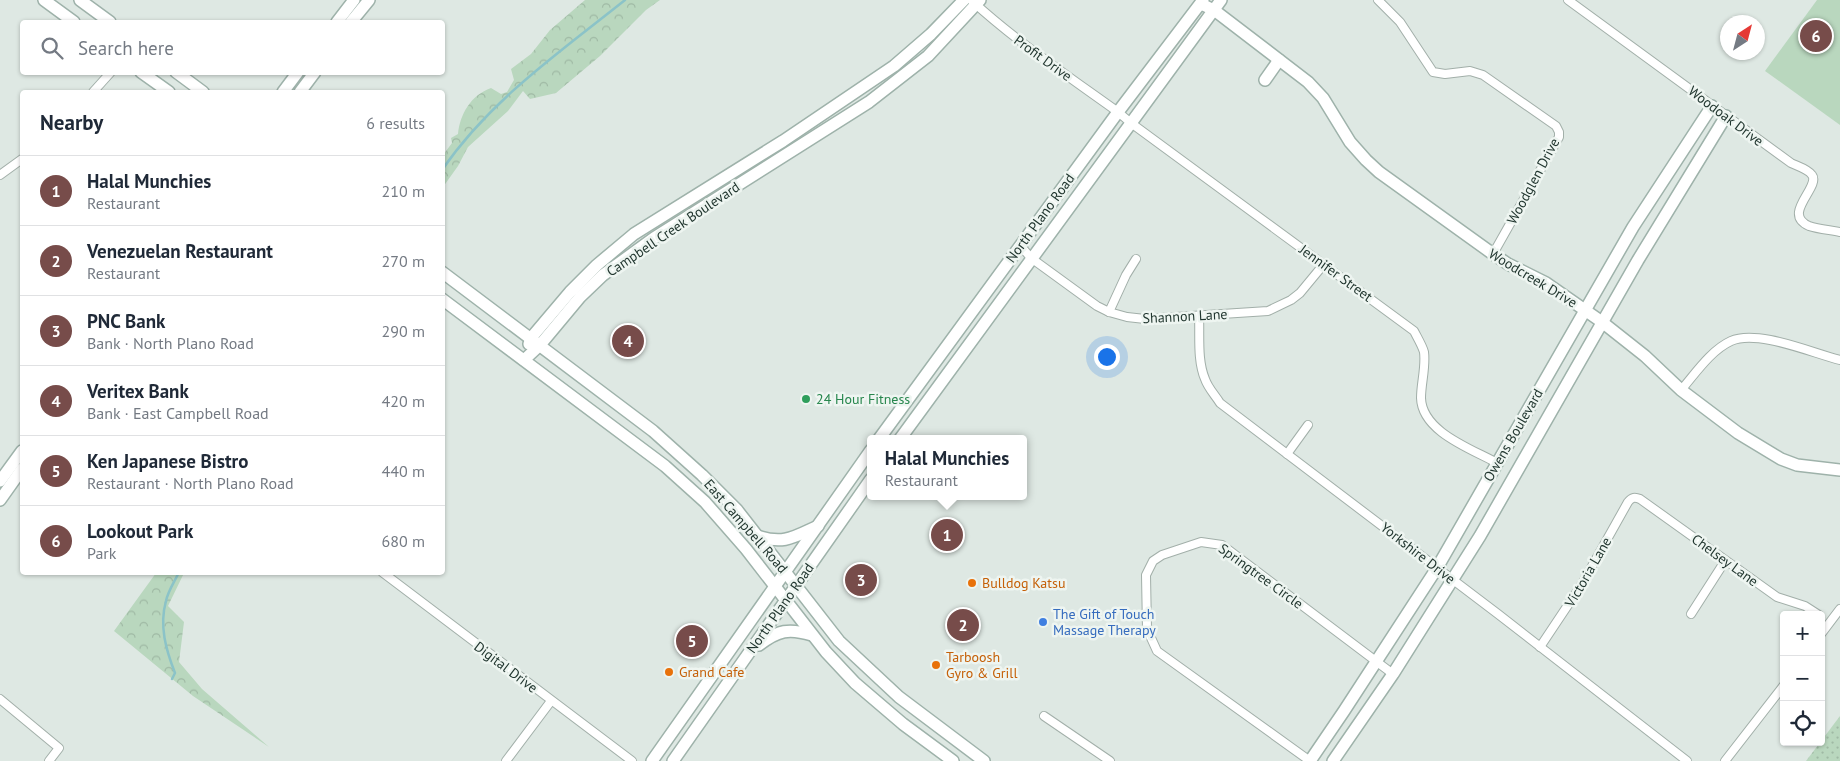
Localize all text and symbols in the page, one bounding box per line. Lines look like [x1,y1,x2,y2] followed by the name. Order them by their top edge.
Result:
[1720,15,1765,60] north arrow
[1800,17,1832,55] pin: 6
[20,20,445,75] search box
[1011,31,1075,85] street label: Profit Drive
[38,34,66,62] icon: search
[78,36,174,60] text: Search here
[1685,82,1767,150] street label: Woodoak Drive
[40,109,103,136] text: Nearby
[366,113,425,133] text: 6 results
[1503,135,1563,227] street label: Woodglen Drive
[87,169,211,193] text: Halal Munchies
[1002,170,1078,266] street label: North Plano Road
[603,178,743,280] street label: Campbell Creek Boulevard
[51,181,61,201] text: 1
[382,181,425,201] text: 210 m
[87,193,160,213] text: Restaurant
[87,239,273,263] text: Venezuelan Restaurant
[1295,240,1376,306] street label: Jennifer Street
[1485,245,1581,311] street label: Woodcreek Drive
[51,251,61,271] text: 2
[382,251,425,271] text: 270 m
[87,263,160,283] text: Restaurant
[1142,305,1228,327] street label: Shannon Lane
[87,309,165,333] text: PNC Bank
[51,321,61,341] text: 3
[382,321,425,341] text: 290 m
[612,322,644,360] pin: 4
[87,333,254,353] text: Bank · North Plano Road
[1094,344,1120,370] your location
[87,379,189,403] text: Veritex Bank
[1479,385,1547,485] street label: Owens Boulevard
[816,390,910,408] place label: 24 Hour Fitness
[51,391,61,411] text: 4
[382,391,425,411] text: 420 m
[800,393,812,405] marker: 24 Hour Fitness
[87,403,269,423] text: Bank · East Campbell Road
[867,435,1027,500] popup
[885,446,1009,470] text: Halal Munchies
[87,449,248,473] text: Ken Japanese Bistro
[51,461,61,481] text: 5
[382,461,425,481] text: 440 m
[885,470,958,490] text: Restaurant
[87,473,294,493] text: Restaurant · North Plano Road
[700,475,792,577] street label: East Campbell Road
[931,516,963,554] pin: 1
[1377,518,1459,588] street label: Yorkshire Drive
[87,519,193,543] text: Lookout Park
[1688,530,1762,590] street label: Chelsey Lane
[51,531,61,551] text: 6
[382,531,425,551] text: 680 m
[1560,534,1615,611] street label: Victoria Lane
[1215,539,1307,613] street label: Springtree Circle
[87,543,116,563] text: Park
[742,560,818,656] street label: North Plano Road
[845,561,877,599] pin: 3
[982,574,1065,592] place label: Bulldog Katsu
[966,577,978,589] marker: Bulldog Katsu
[1053,605,1156,639] place label: The Gift of Touch Massage Therapy
[947,606,979,644] pin: 2
[1780,611,1825,746] map controls
[1780,611,1825,656] button: +
[1037,616,1049,628] marker: The Gift of Touch Massage Therapy
[676,622,708,660] pin: 5
[471,637,541,697] street label: Digital Drive
[946,648,1017,682] place label: Tarboosh Gyro & Grill
[1780,656,1825,701] button: −
[930,659,942,671] marker: Tarboosh Gyro & Grill
[679,663,744,681] place label: Grand Cafe
[663,666,675,678] marker: Grand Cafe
[1780,701,1825,746] button: locate

